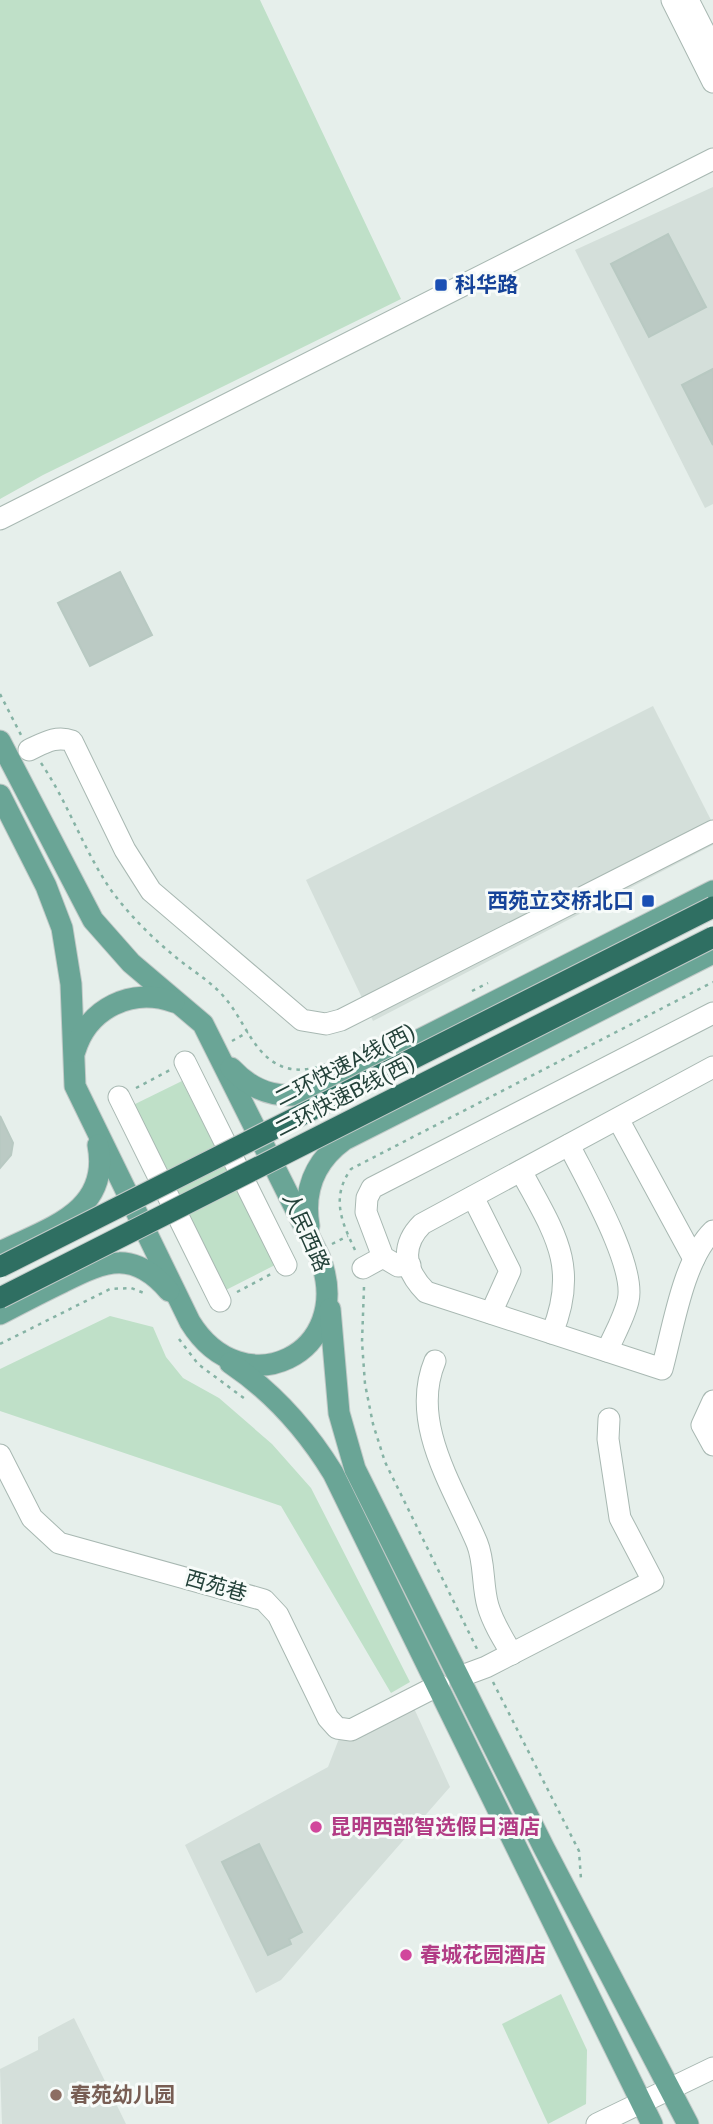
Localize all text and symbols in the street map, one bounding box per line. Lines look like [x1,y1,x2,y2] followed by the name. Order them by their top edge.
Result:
[455,273,518,297] place label: 科华路
[433,277,449,293] marker: 科华路
[487,889,634,913] place label: 西苑立交桥北口
[640,893,656,909] marker: 西苑立交桥北口
[271,1019,419,1111] street label: 二环快速A线(西)
[271,1050,419,1142] street label: 二环快速B线(西)
[278,1189,334,1275] street label: 人民西路
[182,1566,250,1606] street label: 西苑巷
[330,1815,540,1839] place label: 昆明西部智选假日酒店
[308,1819,324,1835] marker: 昆明西部智选假日酒店
[420,1943,546,1967] place label: 春城花园酒店
[398,1947,414,1963] marker: 春城花园酒店
[70,2083,175,2107] place label: 春苑幼儿园
[48,2087,64,2103] marker: 春苑幼儿园

